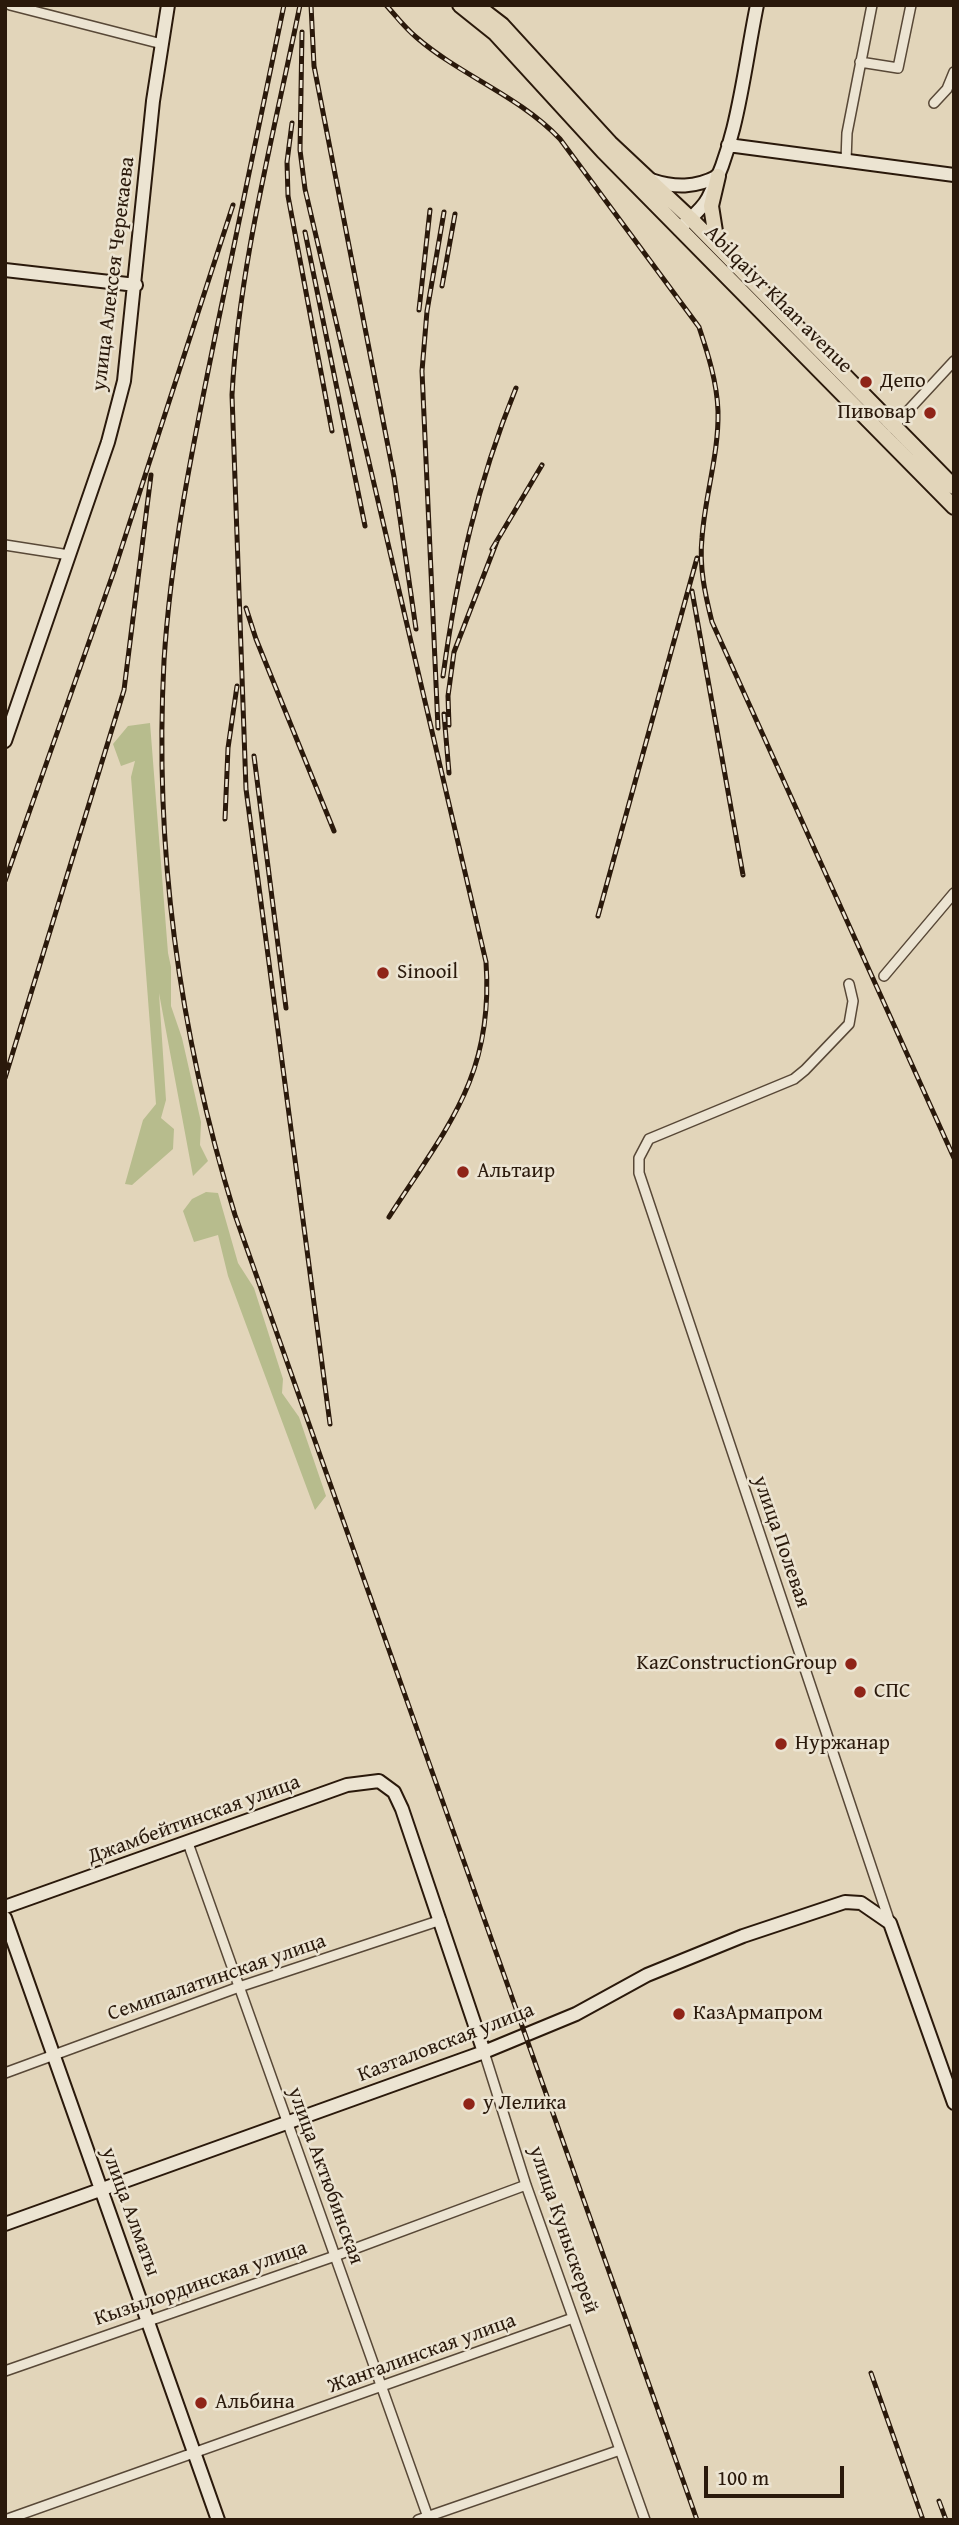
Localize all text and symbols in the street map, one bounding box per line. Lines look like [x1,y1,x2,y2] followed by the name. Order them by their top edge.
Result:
[87,155,141,393] street label: улица Алексея Черекаева
[699,221,857,379] street label: Abilqaiyr Khan avenue
[880,369,926,395] place label: Депо
[858,374,874,390] marker: Депо
[837,400,916,426] place label: Пивовар
[922,405,938,421] marker: Пивовар
[397,960,458,986] place label: Sinooil
[375,965,391,981] marker: Sinooil
[477,1159,555,1185] place label: Альтаир
[455,1164,471,1180] marker: Альтаир
[747,1473,815,1611] street label: улица Полевая
[637,1651,837,1677] place label: KazConstructionGroup
[843,1656,859,1672] marker: KazConstructionGroup
[874,1679,910,1705] place label: СПС
[852,1684,868,1700] marker: СПС
[795,1731,890,1757] place label: Нуржанар
[773,1736,789,1752] marker: Нуржанар
[84,1770,304,1870] street label: Джамбейтинская улица
[105,1929,329,2027] street label: Семипалатинская улица
[354,1998,538,2088] street label: Казталовская улица
[693,2001,823,2027] place label: КазАрмапром
[671,2006,687,2022] marker: КазАрмапром
[281,2084,369,2268] street label: улица Актюбинская
[483,2091,567,2117] place label: у Лелика
[461,2096,477,2112] marker: у Лелика
[522,2143,604,2317] street label: улица Куныскерей
[95,2144,165,2280] street label: улица Алматы
[91,2236,311,2332] street label: Кызылординская улица
[325,2308,519,2400] street label: Жангалинская улица
[215,2390,295,2416] place label: Альбина
[193,2395,209,2411] marker: Альбина
[707,2452,847,2496] scale bar
[717,2462,769,2493] text: 100 m

